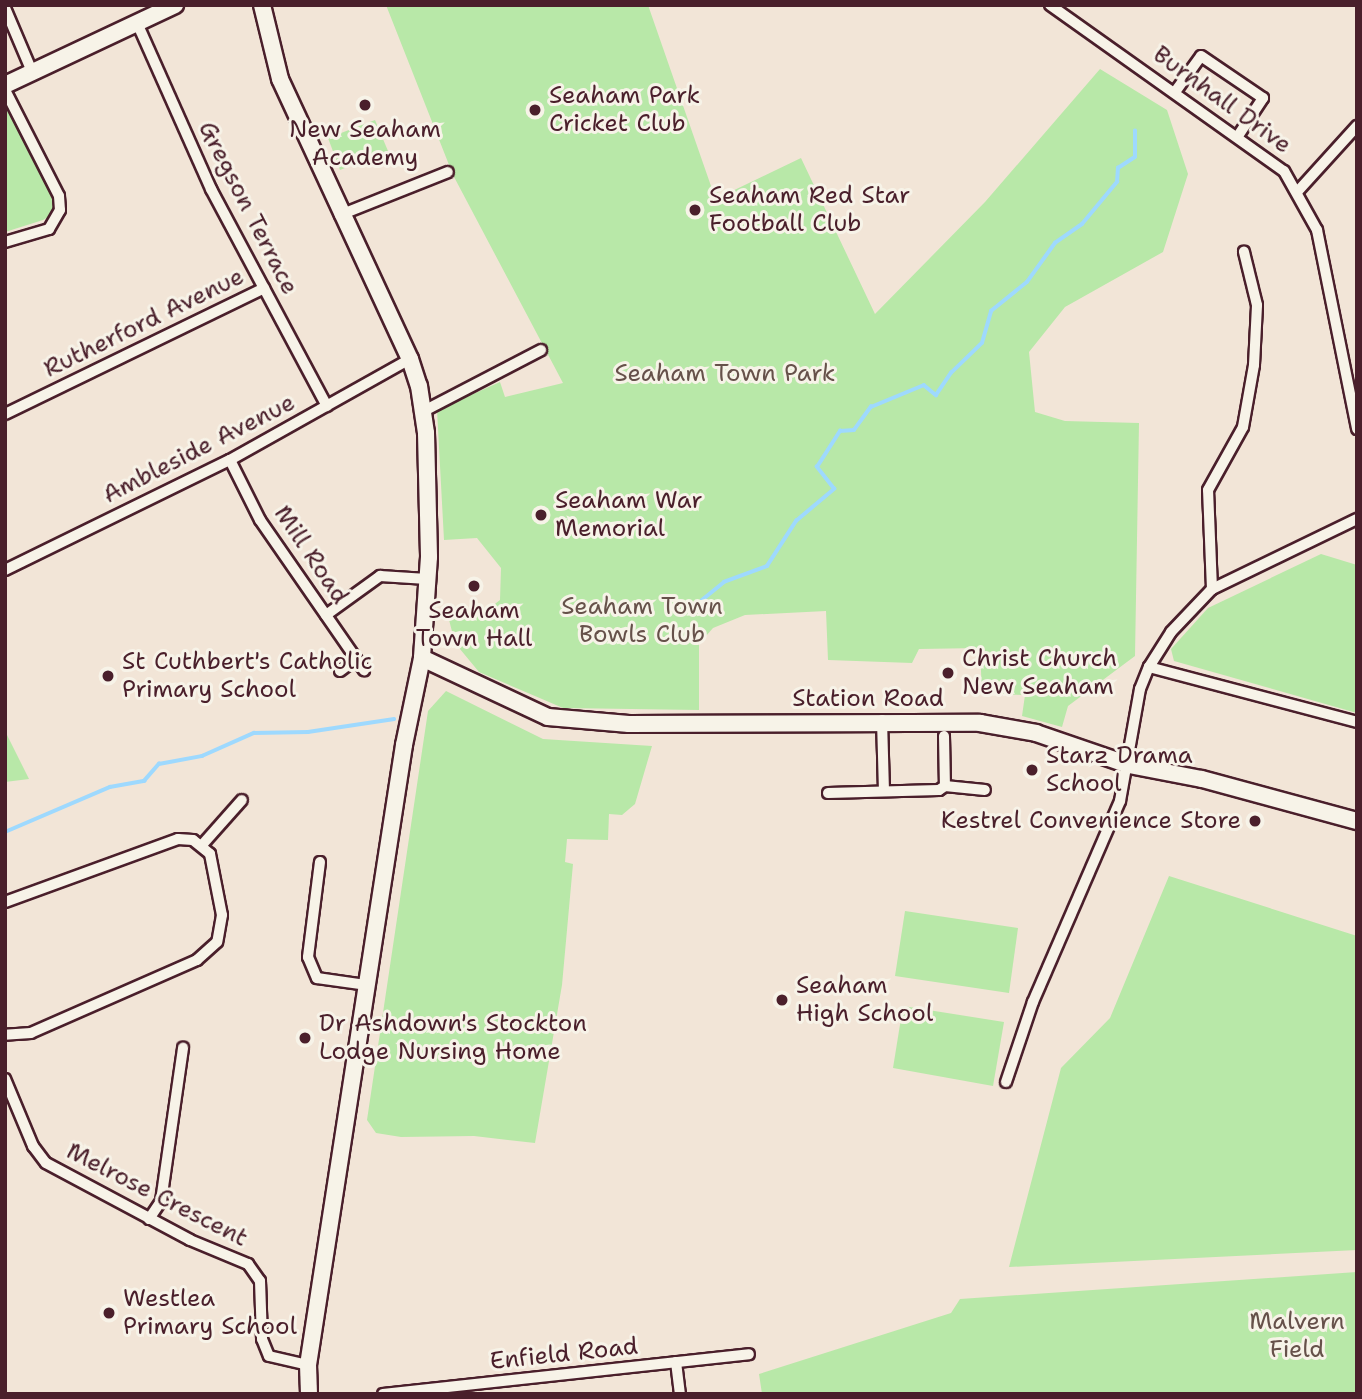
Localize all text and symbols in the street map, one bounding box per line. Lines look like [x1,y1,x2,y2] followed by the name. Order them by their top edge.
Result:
[1147,40,1297,160] street label: Burnhall Drive
[549,82,700,138] place label: Seaham Park Cricket Club
[357,97,373,113] marker: New Seaham Academy
[527,102,543,118] marker: Seaham Park Cricket Club
[289,116,441,172] place label: New Seaham Academy
[192,117,304,299] street label: Gregson Terrace
[709,182,910,238] place label: Seaham Red Star Football Club
[687,202,703,218] marker: Seaham Red Star Football Club
[39,262,249,384] street label: Rutherford Avenue
[614,360,836,388] park label: Seaham Town Park
[98,388,300,510] street label: Ambleside Avenue
[555,487,703,543] place label: Seaham War Memorial
[268,500,354,610] street label: Mill Road
[533,507,549,523] marker: Seaham War Memorial
[466,578,482,594] marker: Seaham Town Hall
[561,593,723,649] park label: Seaham Town Bowls Club
[416,597,532,653] place label: Seaham Town Hall
[962,645,1117,701] place label: Christ Church New Seaham
[122,648,373,704] place label: St Cuthbert's Catholic Primary School
[940,665,956,681] marker: Christ Church New Seaham
[100,668,116,684] marker: St Cuthbert's Catholic Primary School
[792,685,944,713] street label: Station Road
[1046,742,1193,798] place label: Starz Drama School
[1024,762,1040,778] marker: Starz Drama School
[941,807,1241,835] place label: Kestrel Convenience Store
[1247,813,1263,829] marker: Kestrel Convenience Store
[796,972,933,1028] place label: Seaham High School
[774,992,790,1008] marker: Seaham High School
[319,1010,587,1066] place label: Dr Ashdown's Stockton Lodge Nursing Home
[297,1030,313,1046] marker: Dr Ashdown's Stockton Lodge Nursing Home
[62,1137,252,1253] street label: Melrose Crescent
[123,1285,297,1341] place label: Westlea Primary School
[101,1305,117,1321] marker: Westlea Primary School
[1249,1308,1345,1364] park label: Malvern Field
[489,1332,639,1376] street label: Enfield Road

